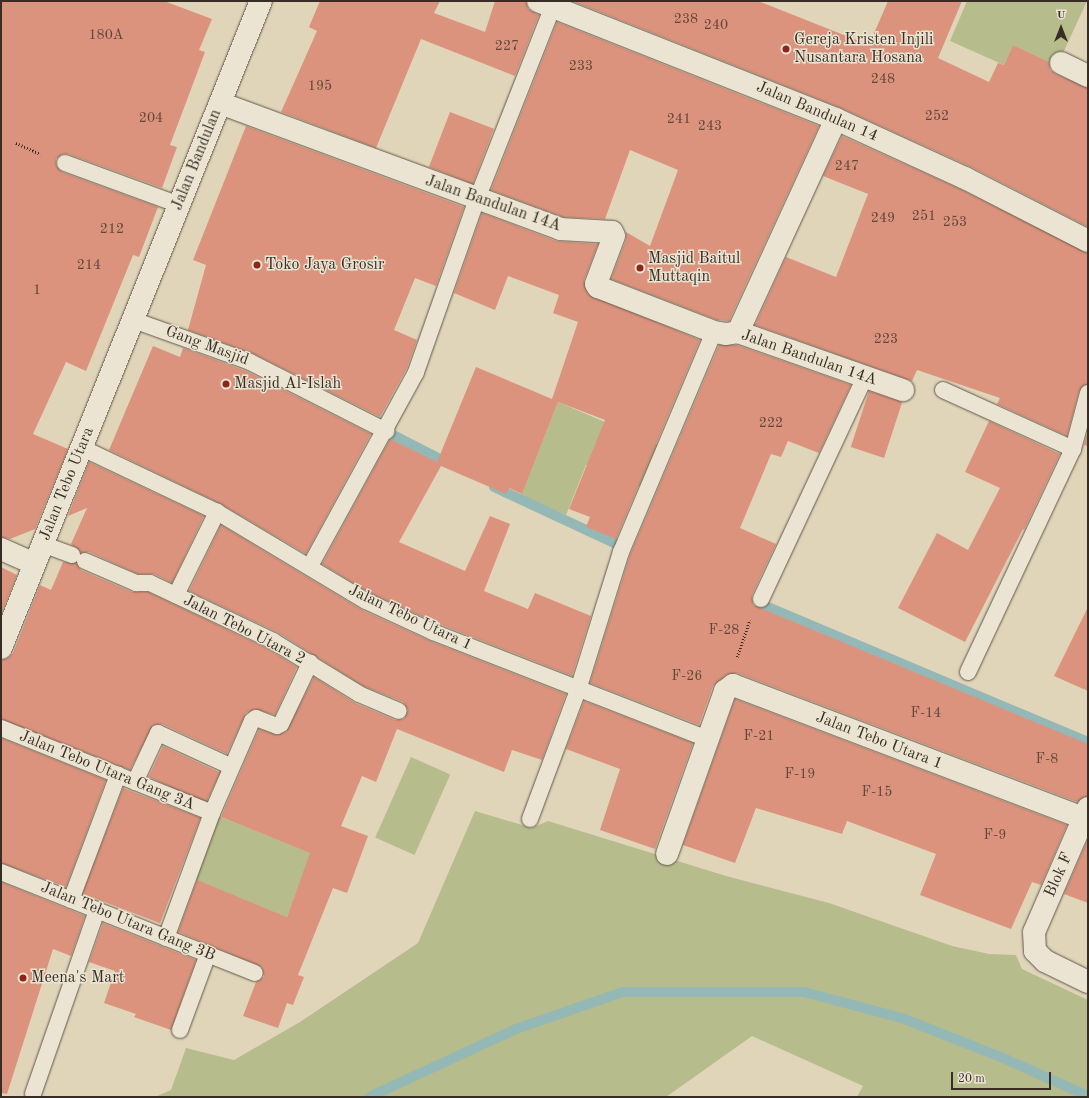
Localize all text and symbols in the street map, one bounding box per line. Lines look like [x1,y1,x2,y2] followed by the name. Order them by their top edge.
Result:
[1041,8,1081,48] north arrow
[1057,10,1065,21] text: U
[674,11,698,27] house number: 238
[704,17,728,33] house number: 240
[88,27,124,43] house number: 180A
[794,30,933,68] place label: Gereja Kristen Injili Nusantara Hosana
[495,38,519,54] house number: 227
[781,44,791,54] marker: Gereja Kristen Injili Nusantara Hosana
[569,58,593,74] house number: 233
[871,71,895,87] house number: 248
[308,78,332,94] house number: 195
[753,78,881,146] street label: Jalan Bandulan 14
[168,107,226,213] street label: Jalan Bandulan
[925,108,949,124] house number: 252
[139,110,163,126] house number: 204
[667,111,691,127] house number: 241
[698,118,722,134] house number: 243
[835,158,859,174] house number: 247
[423,172,563,236] street label: Jalan Bandulan 14A
[912,208,936,224] house number: 251
[871,210,895,226] house number: 249
[943,214,967,230] house number: 253
[100,221,124,237] house number: 212
[648,249,740,287] place label: Masjid Baitul Muttaqin
[265,255,384,275] place label: Toko Jaya Grosir
[77,257,101,273] house number: 214
[252,260,262,270] marker: Toko Jaya Grosir
[635,263,645,273] marker: Masjid Baitul Muttaqin
[33,282,41,298] house number: 1
[163,322,251,370] street label: Gang Masjid
[739,326,879,390] street label: Jalan Bandulan 14A
[874,331,898,347] house number: 223
[234,374,341,394] place label: Masjid Al-Islah
[221,379,231,389] marker: Masjid Al-Islah
[759,415,783,431] house number: 222
[36,424,98,544] street label: Jalan Tebo Utara
[345,581,475,655] street label: Jalan Tebo Utara 1
[180,591,308,669] street label: Jalan Tebo Utara 2
[709,622,739,638] house number: F-28
[672,668,702,684] house number: F-26
[911,705,941,721] house number: F-14
[813,708,945,774] street label: Jalan Tebo Utara 1
[16,727,198,815] street label: Jalan Tebo Utara Gang 3A
[744,728,774,744] house number: F-21
[1036,751,1058,767] house number: F-8
[785,766,815,782] house number: F-19
[862,784,892,800] house number: F-15
[984,827,1006,843] house number: F-9
[1041,850,1077,900] street label: Blok F
[38,878,218,966] street label: Jalan Tebo Utara Gang 3B
[31,968,124,988] place label: Meena's Mart
[18,973,28,983] marker: Meena's Mart
[953,1064,1053,1090] scale bar
[958,1073,985,1085] text: 20 m

